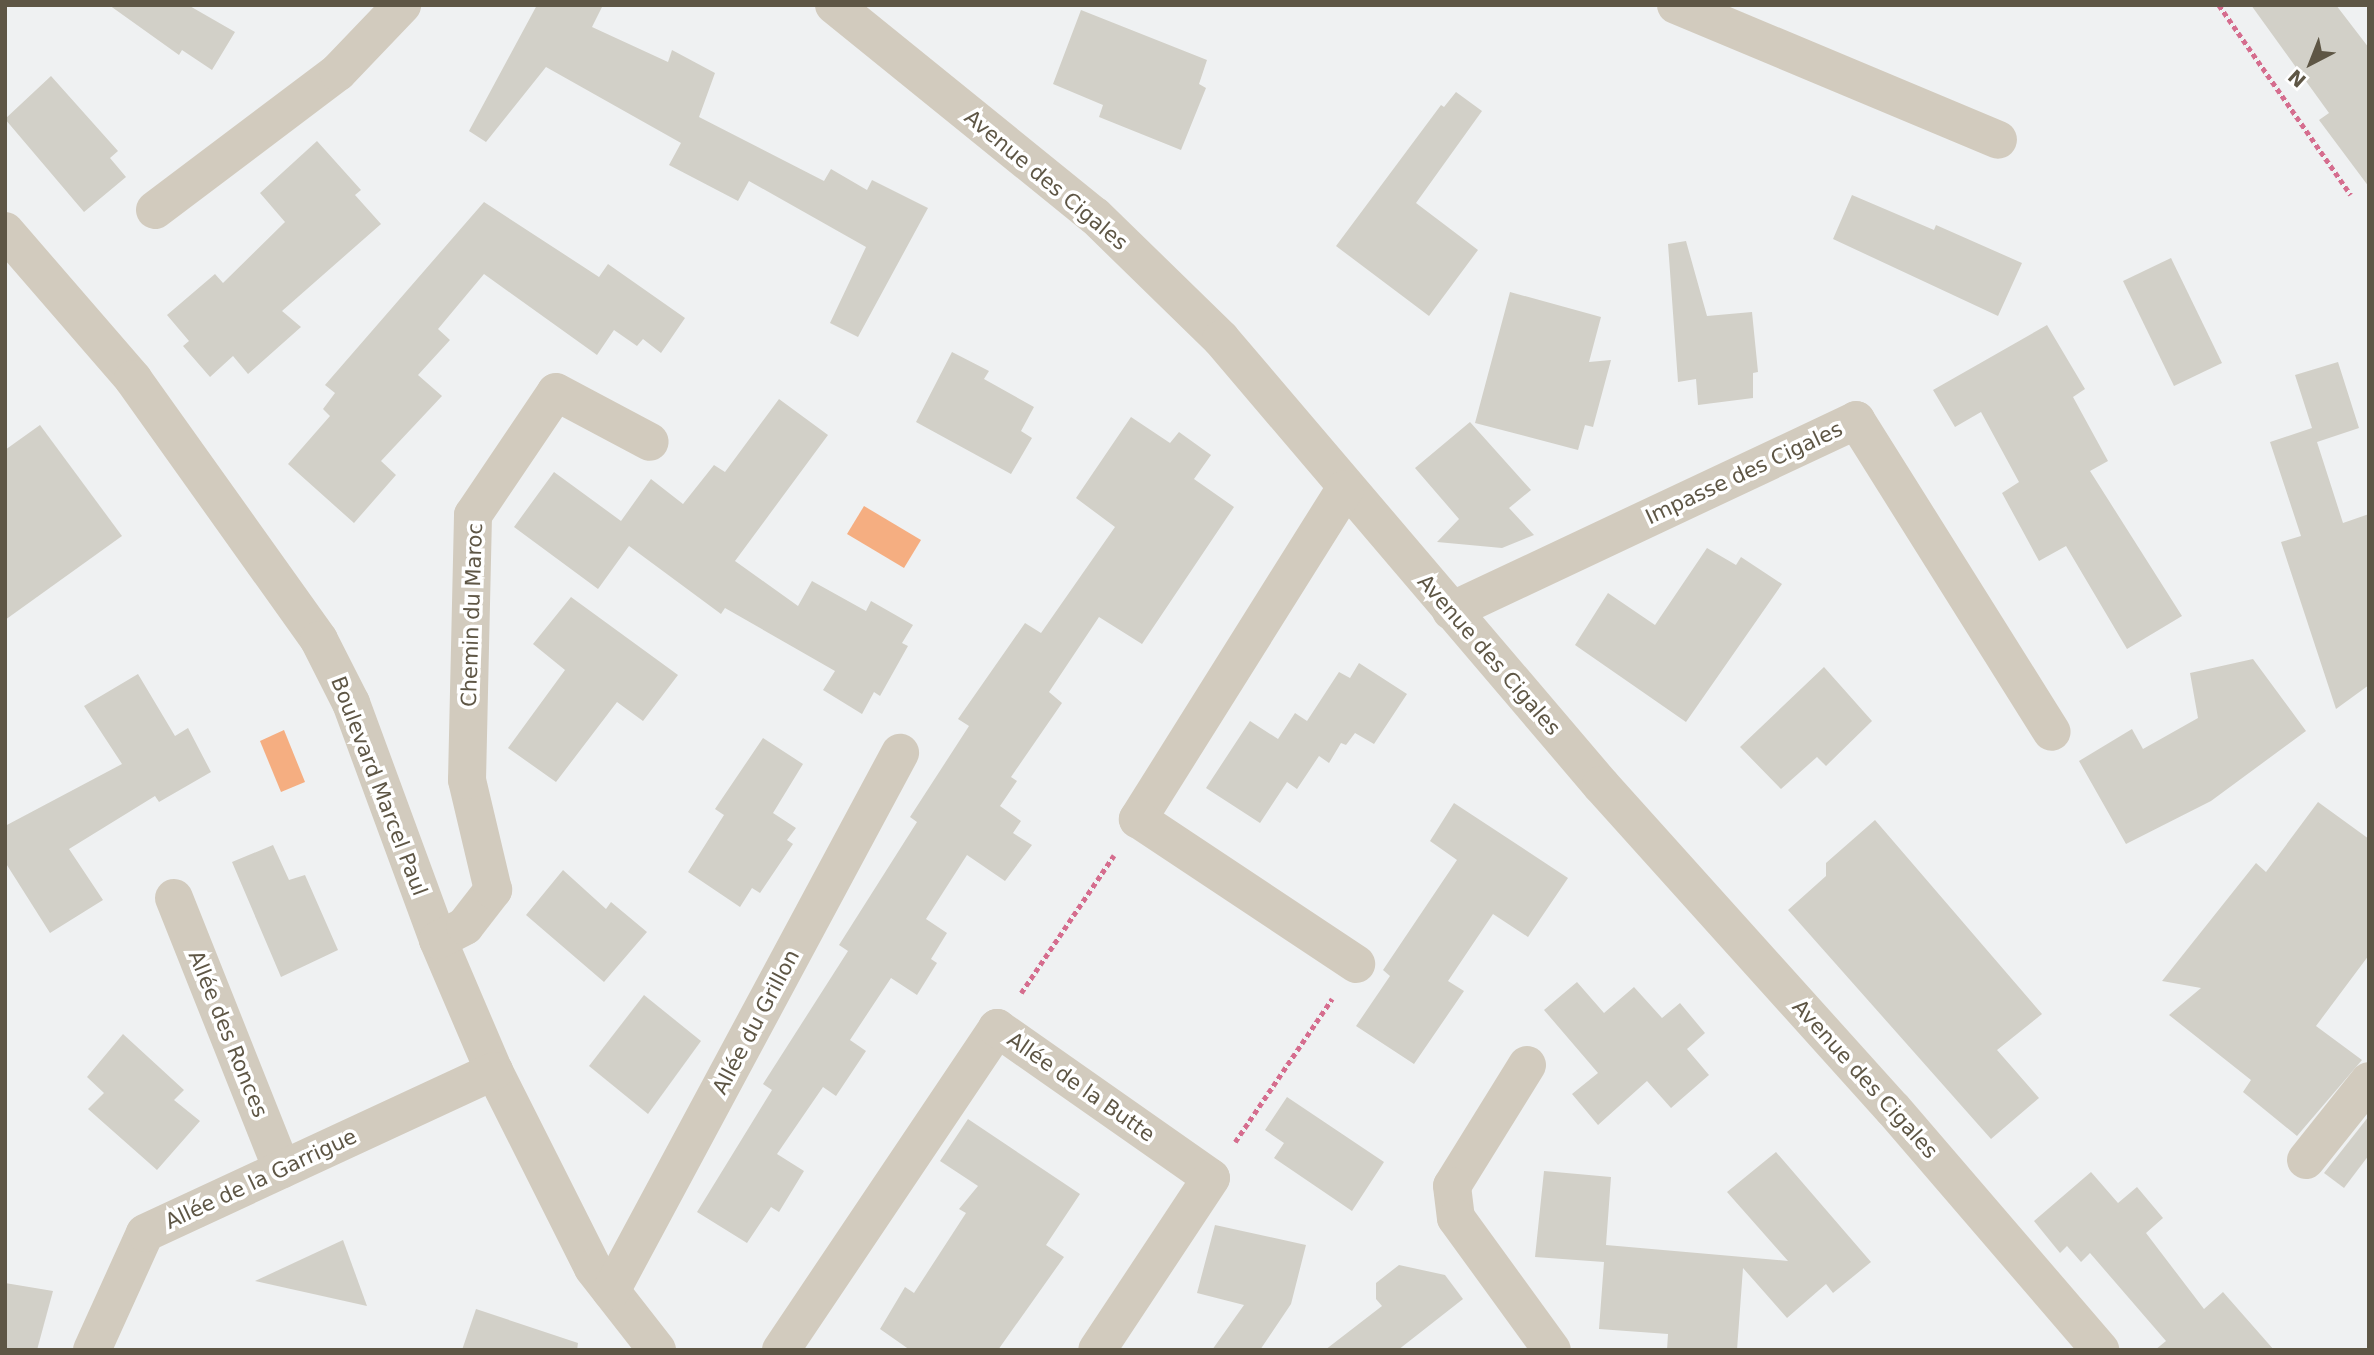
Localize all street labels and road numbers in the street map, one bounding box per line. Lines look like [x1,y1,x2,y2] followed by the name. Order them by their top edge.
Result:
[959,104,1133,256] street label: Avenue des Cigales
[1641,416,1847,530] street label: Impasse des Cigales
[456,523,488,707] street label: Chemin du Maroc
[1412,569,1566,741] street label: Avenue des Cigales
[326,673,432,899] street label: Boulevard Marcel Paul
[707,945,805,1099] street label: Allée du Grillon
[183,947,273,1121] street label: Allée des Ronces
[1787,994,1943,1164] street label: Avenue des Cigales
[1003,1027,1159,1147] street label: Allée de la Butte
[161,1124,361,1234] street label: Allée de la Garrigue

